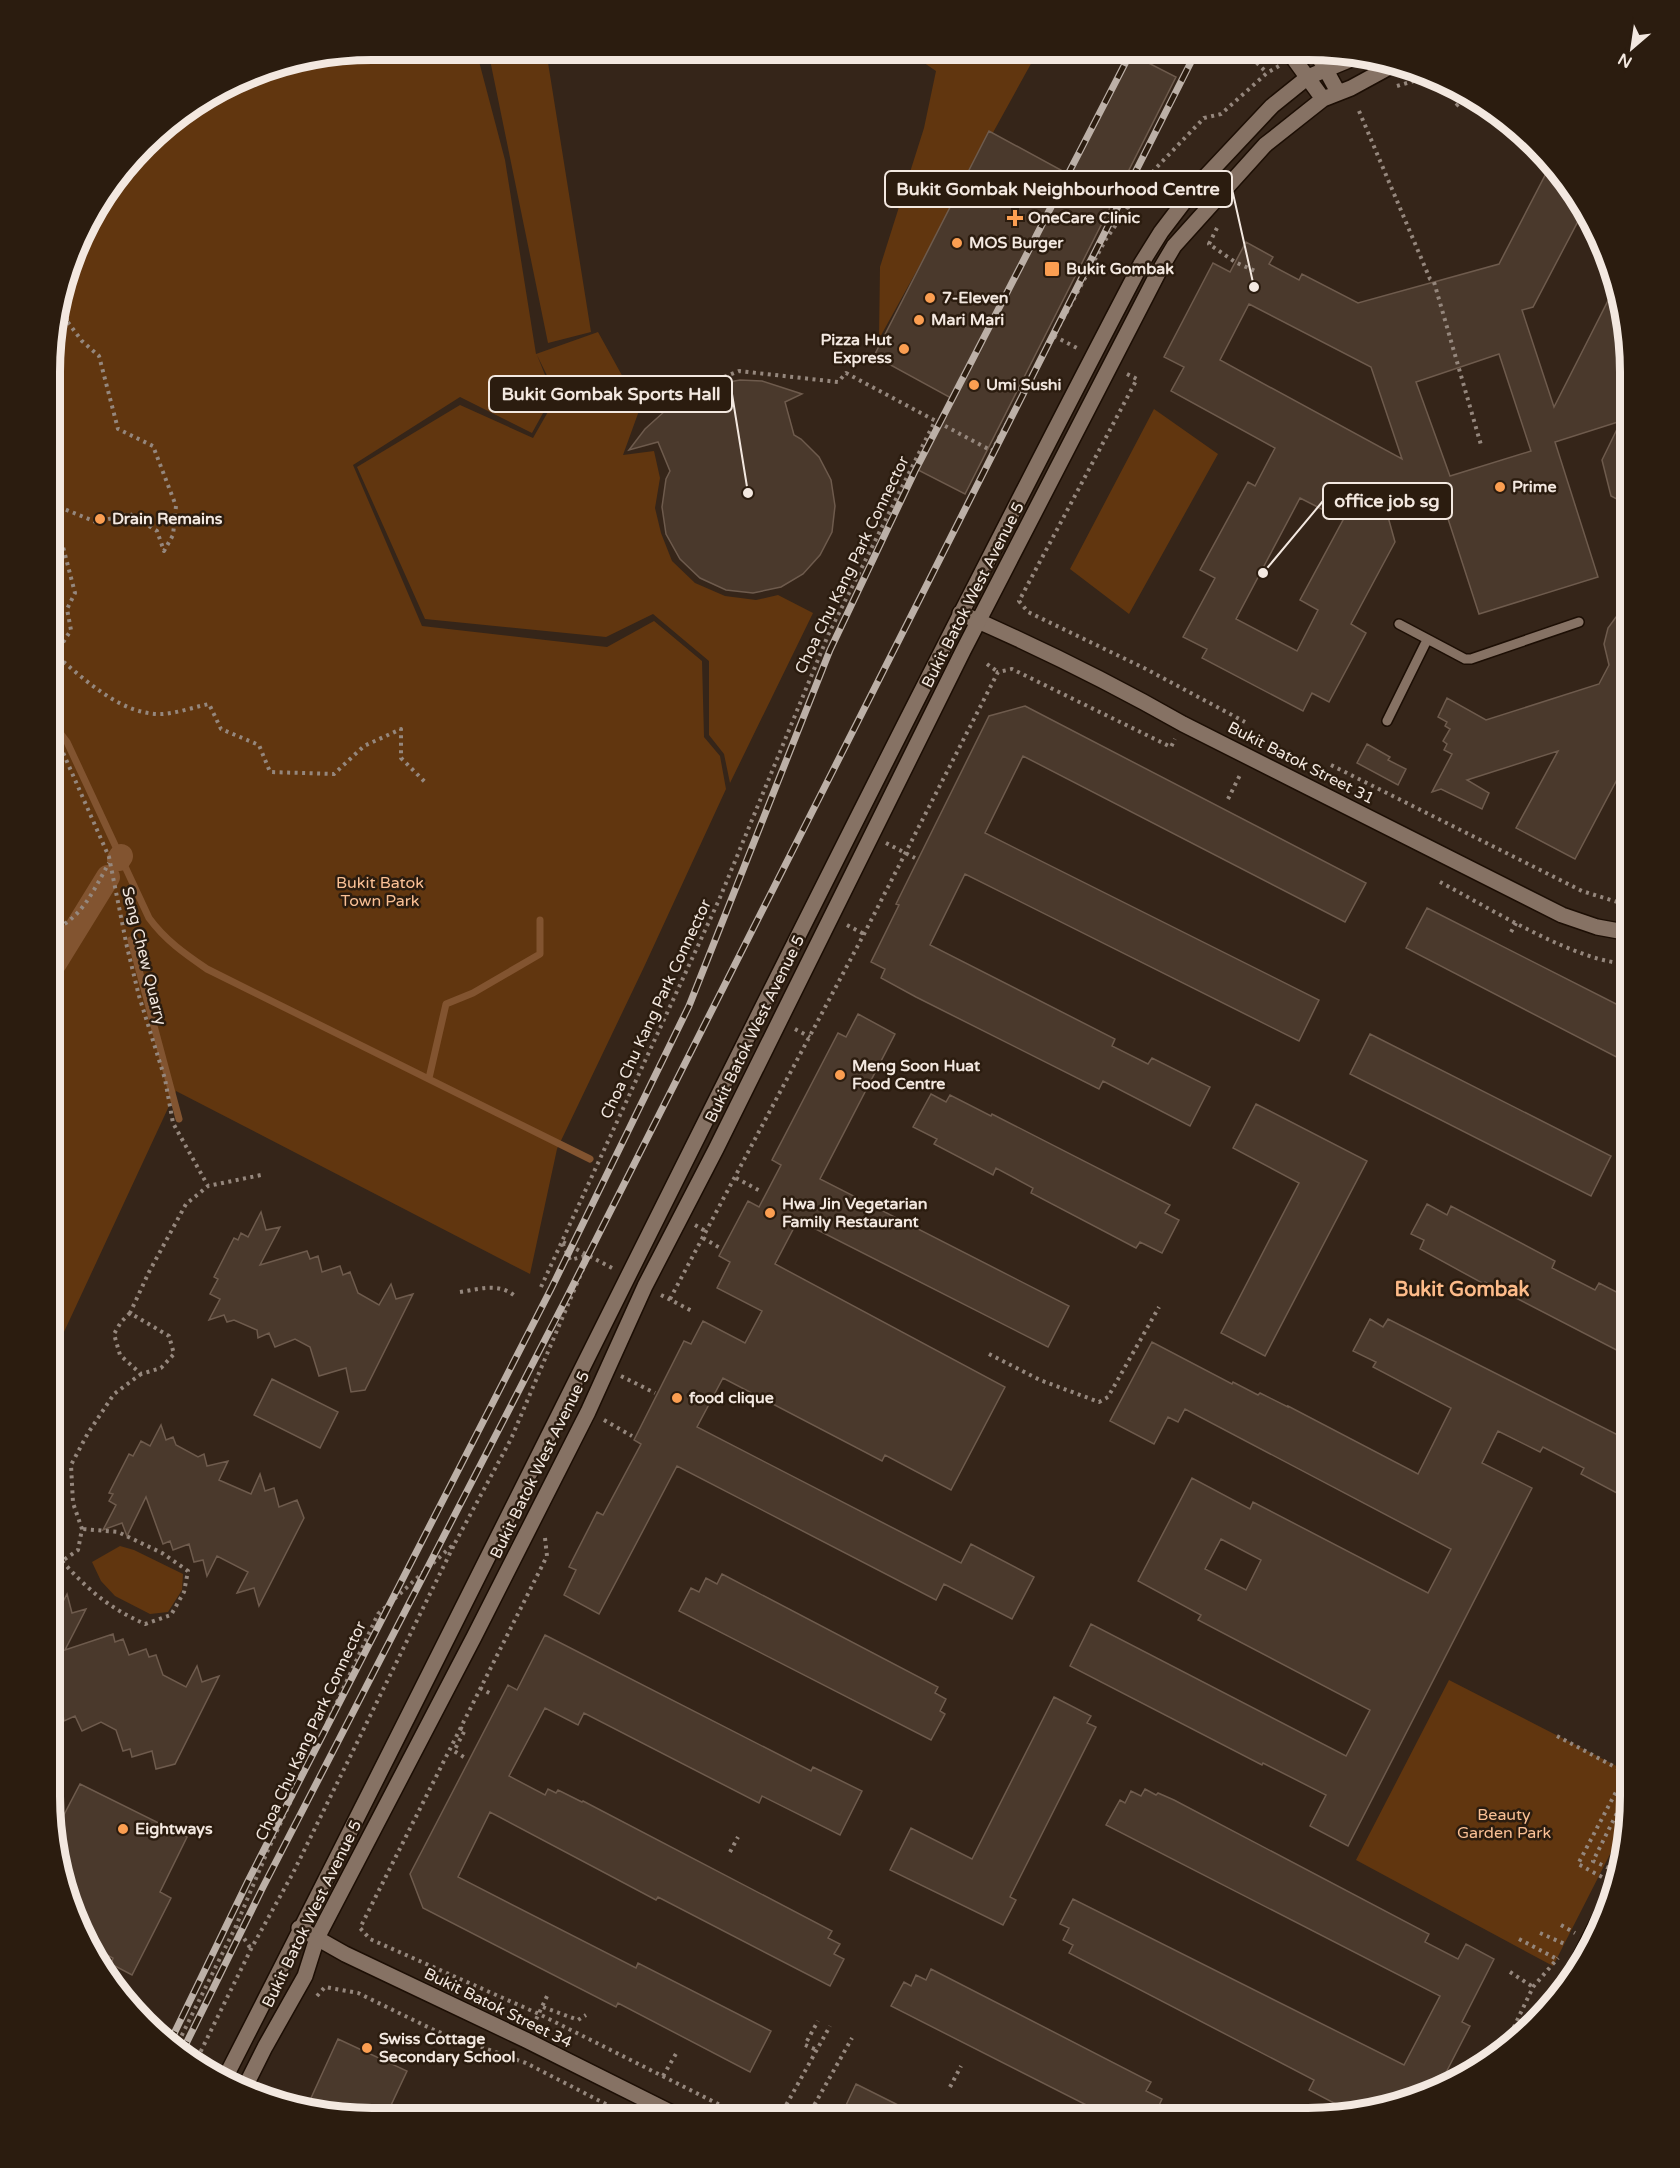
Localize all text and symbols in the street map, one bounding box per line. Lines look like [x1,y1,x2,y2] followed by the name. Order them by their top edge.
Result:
[1602,18,1662,78] north arrow
[1615,48,1636,72] text: N
[885,171,1232,207] callout: Bukit Gombak Neighbourhood Centre
[896,178,1220,200] text: Bukit Gombak Neighbourhood Centre
[1028,208,1141,228] place label: OneCare Clinic
[1006,209,1024,227] marker: OneCare Clinic
[969,233,1064,253] place label: MOS Burger
[950,236,964,250] marker: MOS Burger
[1066,259,1174,279] place label: Bukit Gombak
[1043,260,1061,278] marker: Bukit Gombak
[942,288,1009,308] place label: 7-Eleven
[923,291,937,305] marker: 7-Eleven
[931,310,1004,330] place label: Mari Mari
[912,313,926,327] marker: Mari Mari
[821,330,893,368] place label: Pizza Hut Express
[897,342,911,356] marker: Pizza Hut Express
[986,375,1062,395] place label: Umi Sushi
[489,376,732,412] callout: Bukit Gombak Sports Hall
[967,378,981,392] marker: Umi Sushi
[501,383,721,405] text: Bukit Gombak Sports Hall
[790,452,914,677] street label: Choa Chu Kang Park Connector
[1512,477,1556,497] place label: Prime
[1493,480,1507,494] marker: Prime
[1323,483,1452,519] callout: office job sg
[1334,490,1440,512] text: office job sg
[917,499,1029,691] street label: Bukit Batok West Avenue 5
[112,509,223,529] place label: Drain Remains
[93,512,107,526] marker: Drain Remains
[1224,717,1378,809] street label: Bukit Batok Street 31
[336,873,424,911] park label: Bukit Batok Town Park
[117,885,171,1028] street label: Seng Chew Quarry
[596,895,716,1122] street label: Choa Chu Kang Park Connector
[701,932,809,1126] street label: Bukit Batok West Avenue 5
[852,1056,981,1094] place label: Meng Soon Huat Food Centre
[833,1068,847,1082] marker: Meng Soon Huat Food Centre
[782,1194,927,1232] place label: Hwa Jin Vegetarian Family Restaurant
[763,1206,777,1220] marker: Hwa Jin Vegetarian Family Restaurant
[1394,1278,1530,1302] district label: Bukit Gombak
[486,1368,594,1562] street label: Bukit Batok West Avenue 5
[688,1388,774,1408] place label: food clique
[670,1391,684,1405] marker: food clique
[251,1617,371,1844] street label: Choa Chu Kang Park Connector
[1457,1805,1551,1843] park label: Beauty Garden Park
[258,1817,366,2011] street label: Bukit Batok West Avenue 5
[135,1819,213,1839] place label: Eightways
[116,1822,130,1836] marker: Eightways
[421,1963,575,2053] street label: Bukit Batok Street 34
[379,2029,515,2067] place label: Swiss Cottage Secondary School
[360,2041,374,2055] marker: Swiss Cottage Secondary School

